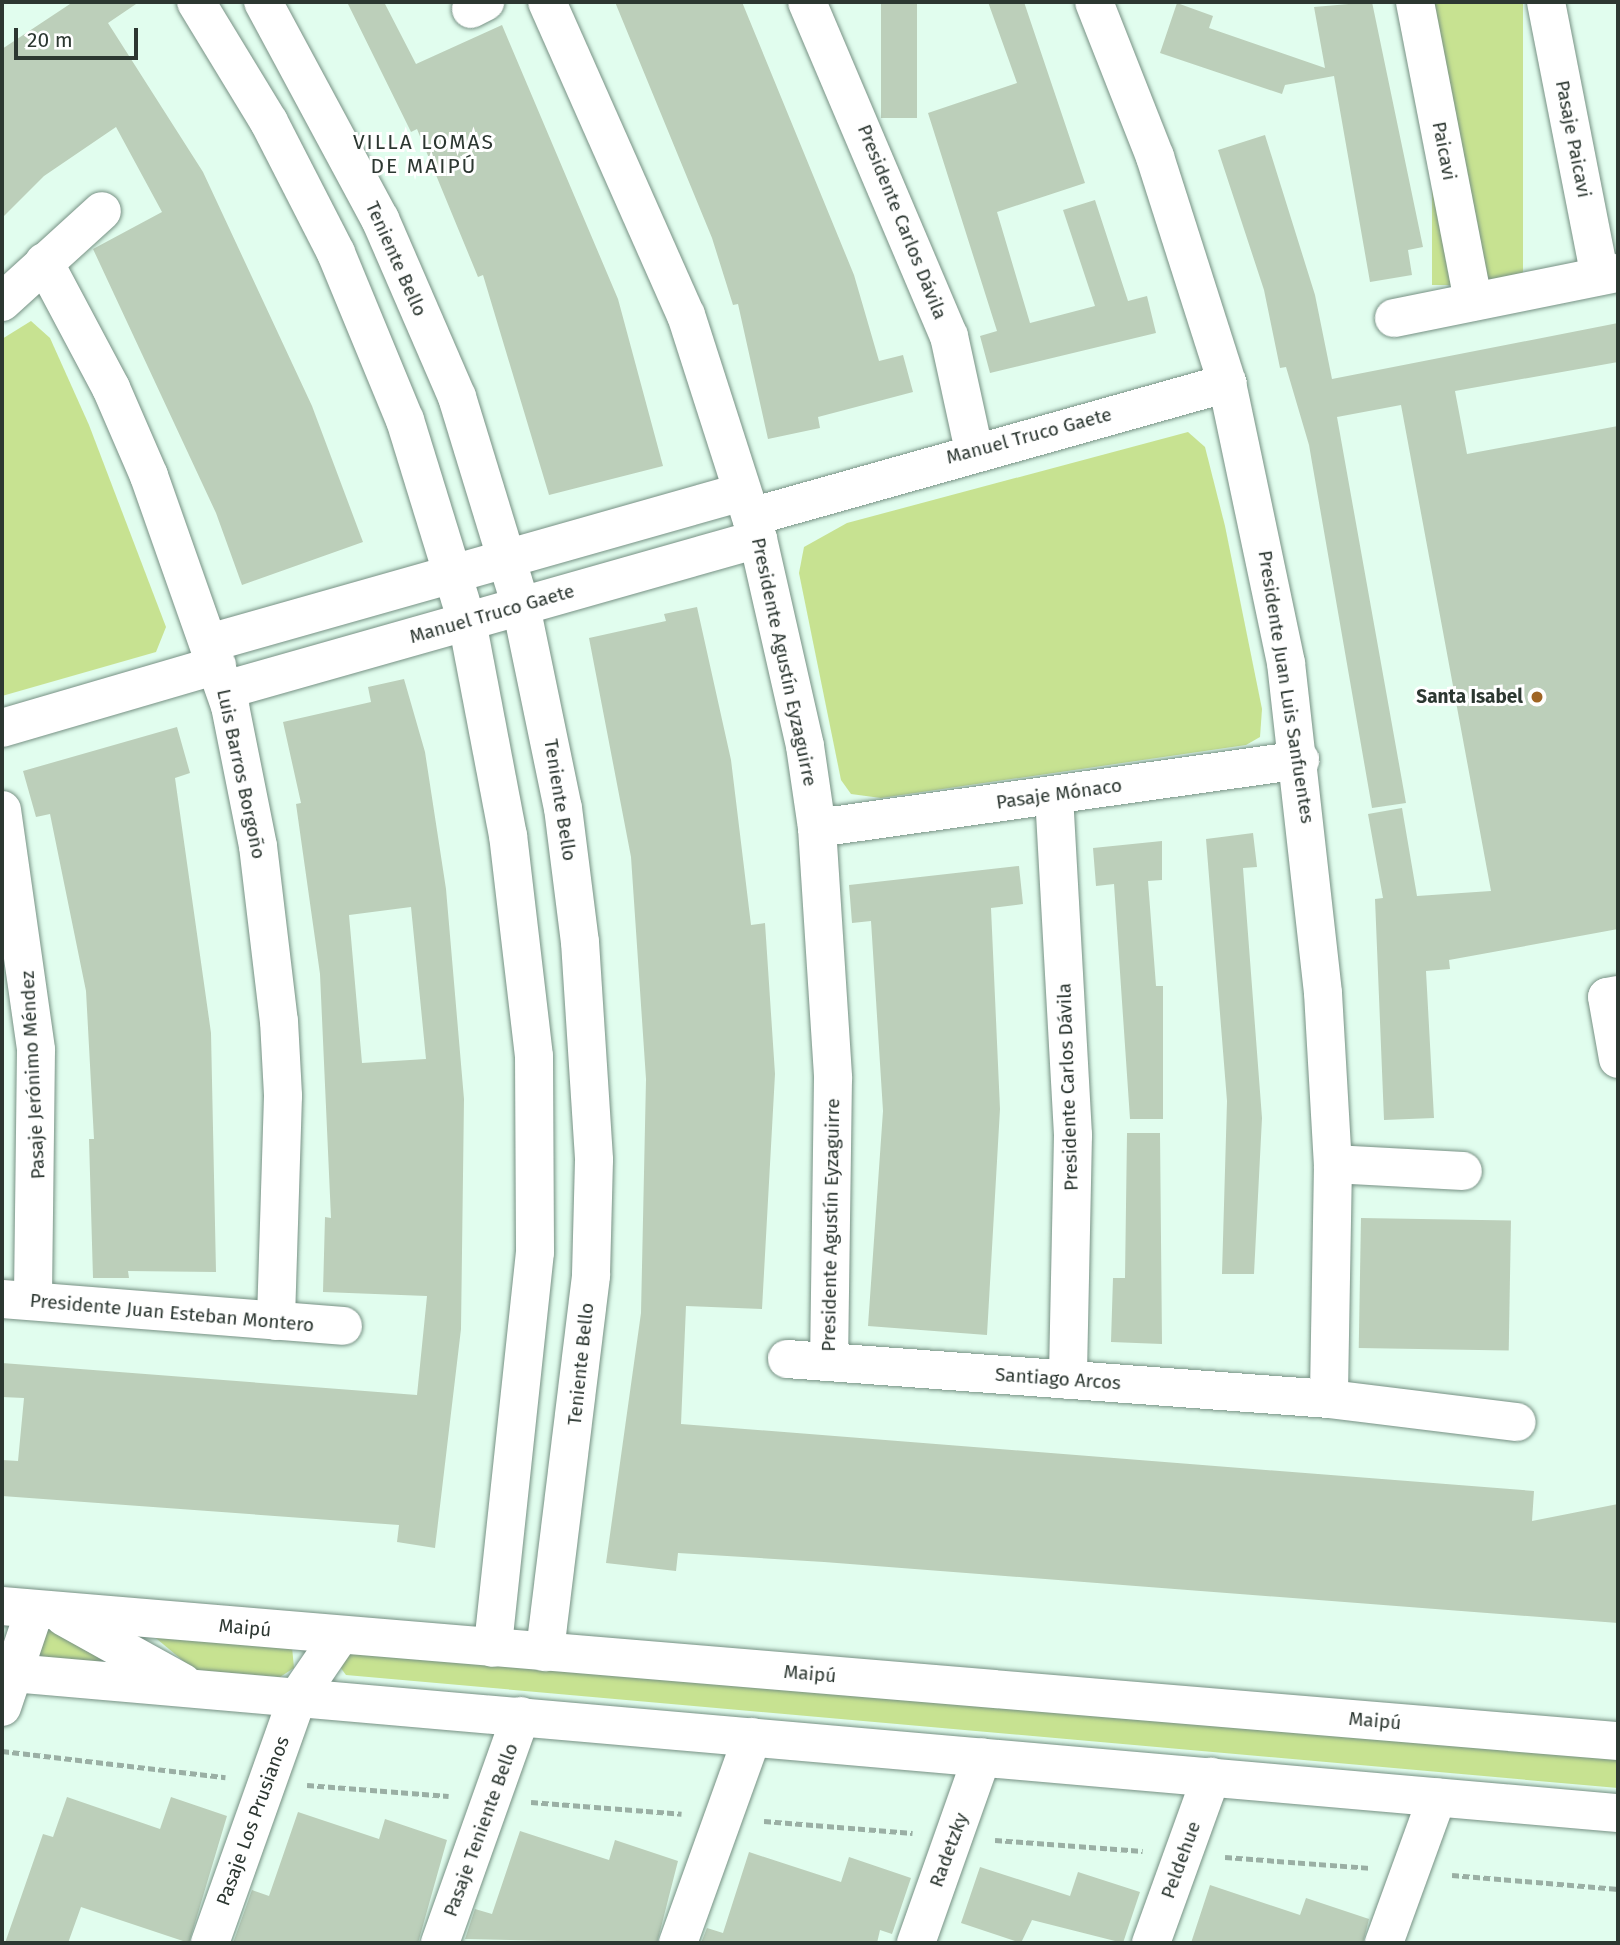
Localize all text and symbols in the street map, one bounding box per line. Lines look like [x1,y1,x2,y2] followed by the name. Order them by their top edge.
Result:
[18,14,142,58] scale bar
[27,27,73,53] text: 20 m
[1550,78,1596,200] street label: Pasaje Paicavi
[1427,120,1461,182] street label: Paicavi
[852,121,952,323] street label: Presidente Carlos Dávila
[354,129,494,179] district label: VILLA LOMAS DE MAIPÚ
[361,198,431,320] street label: Teniente Bello
[944,403,1114,469] street label: Manuel Truco Gaete
[746,536,822,788] street label: Presidente Agustín Eyzaguirre
[1253,549,1319,825] street label: Presidente Juan Luis Sanfuentes
[407,580,577,648] street label: Manuel Truco Gaete
[1416,686,1523,708] place label: Santa Isabel
[212,687,270,861] street label: Luis Barros Borgoño
[1529,689,1545,705] marker: Santa Isabel
[539,737,581,863] street label: Teniente Bello
[995,774,1123,814] street label: Pasaje Mónaco
[16,970,50,1180] street label: Pasaje Jerónimo Méndez
[1053,983,1083,1191] street label: Presidente Carlos Dávila
[817,1098,845,1352] street label: Presidente Agustín Eyzaguirre
[29,1289,315,1337] street label: Presidente Juan Esteban Montero
[563,1302,599,1426] street label: Teniente Bello
[994,1363,1122,1395] street label: Santiago Arcos
[218,1614,272,1642] street label: Maipú
[783,1660,837,1688] street label: Maipú
[1348,1707,1402,1735] street label: Maipú
[212,1733,294,1909] street label: Pasaje Los Prusianos
[439,1740,523,1920] street label: Pasaje Teniente Bello
[925,1810,973,1890] street label: Radetzky
[1157,1818,1205,1902] street label: Peldehue

